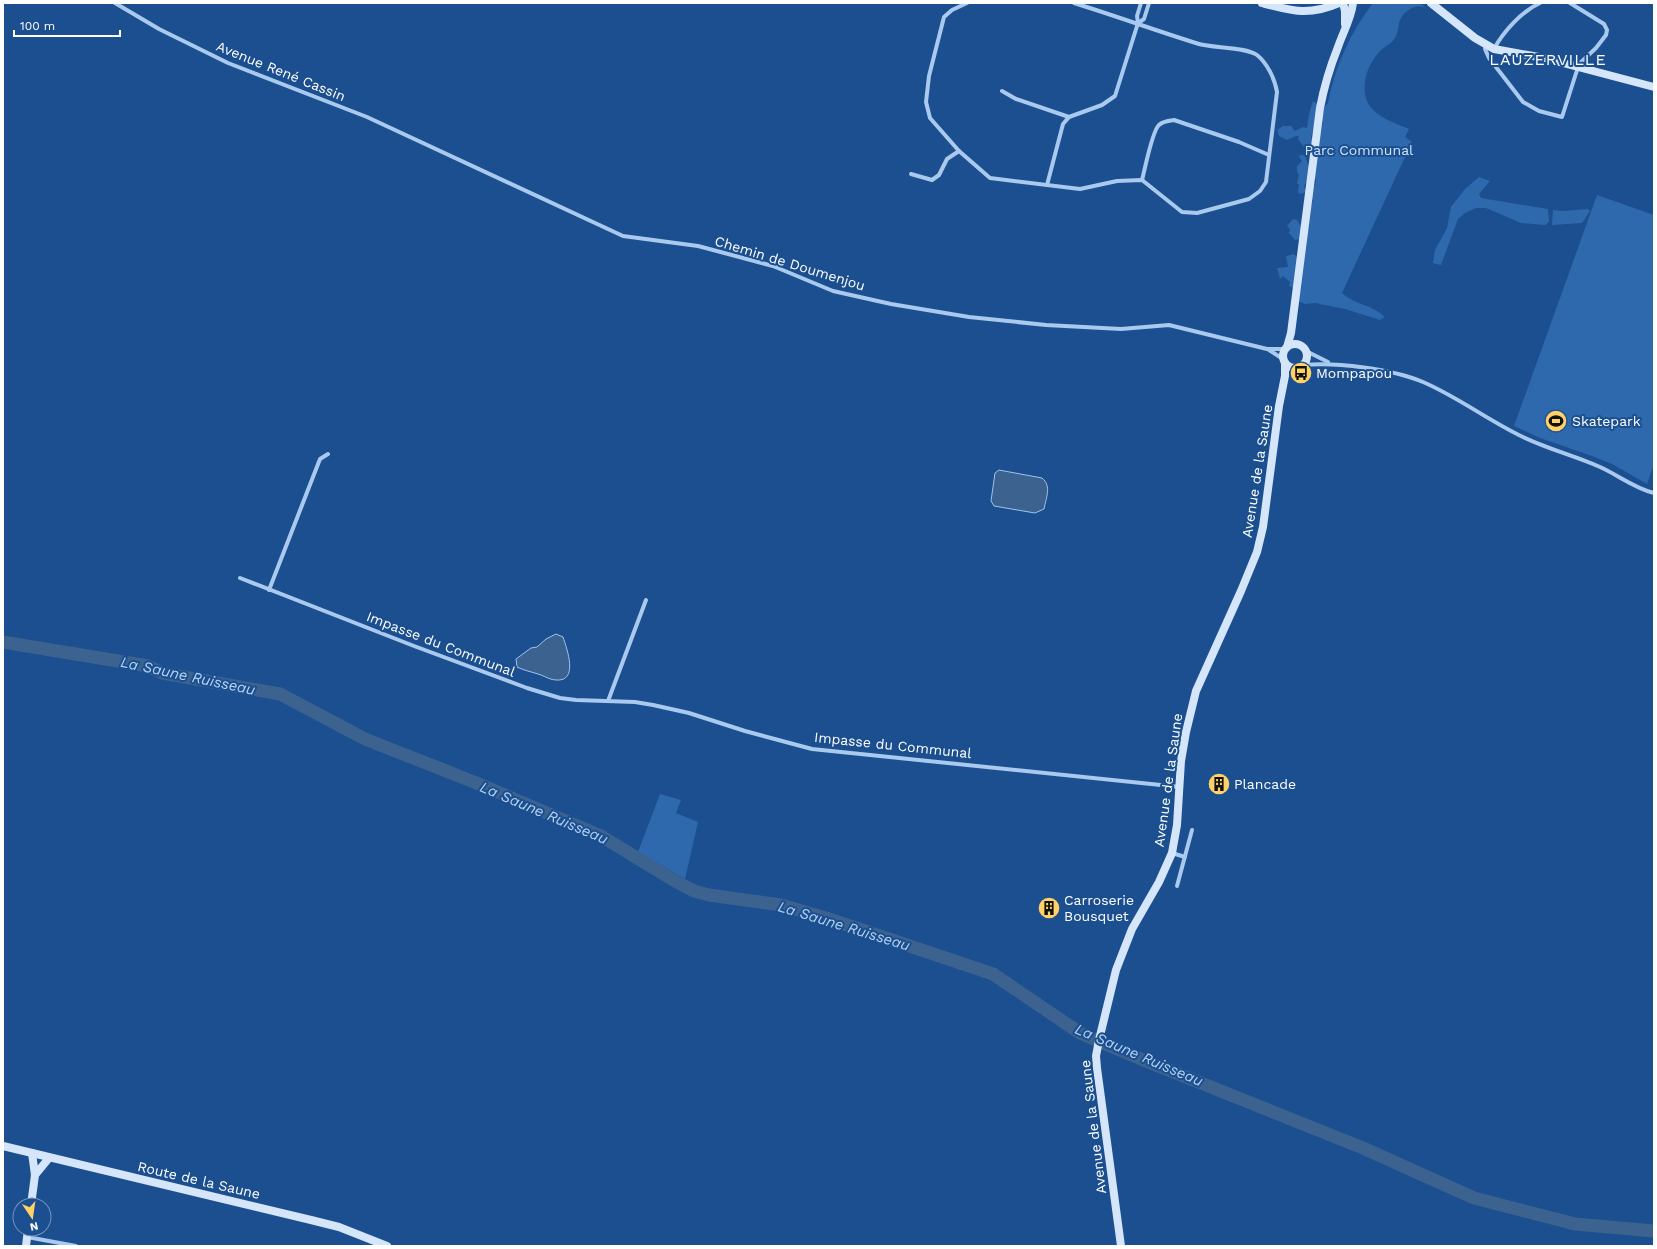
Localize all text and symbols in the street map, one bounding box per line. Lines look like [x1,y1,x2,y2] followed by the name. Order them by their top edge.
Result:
[14,12,120,38] scale bar
[20,19,55,33] text: 100 m
[214,38,348,104] street label: Avenue René Cassin
[1489,50,1607,69] district label: LAUZERVILLE
[1305,142,1414,158] park label: Parc Communal
[713,232,867,294] street label: Chemin de Doumenjou
[1288,360,1314,386] bus stop icon: Mompapou
[1316,365,1392,381] place label: Mompapou
[1239,403,1275,539] street label: Avenue de la Saune
[1543,408,1569,434] sports icon: Skatepark
[1572,413,1641,429] place label: Skatepark
[364,608,518,680] street label: Impasse du Communal
[119,653,257,699] water label: La Saune Ruisseau
[1151,712,1185,848] street label: Avenue de la Saune
[814,729,973,761] street label: Impasse du Communal
[1206,771,1232,797] building icon: Plancade
[1234,776,1296,792] place label: Plancade
[477,778,611,848] water label: La Saune Ruisseau
[1064,892,1134,924] place label: Carroserie Bousquet
[1036,895,1062,921] building icon: Carroserie Bousquet
[776,897,912,955] water label: La Saune Ruisseau
[1072,1020,1206,1090] water label: La Saune Ruisseau
[1077,1059,1109,1195] street label: Avenue de la Saune
[136,1158,262,1202] street label: Route de la Saune
[12,1197,52,1237] north arrow
[29,1219,40,1234] text: N

